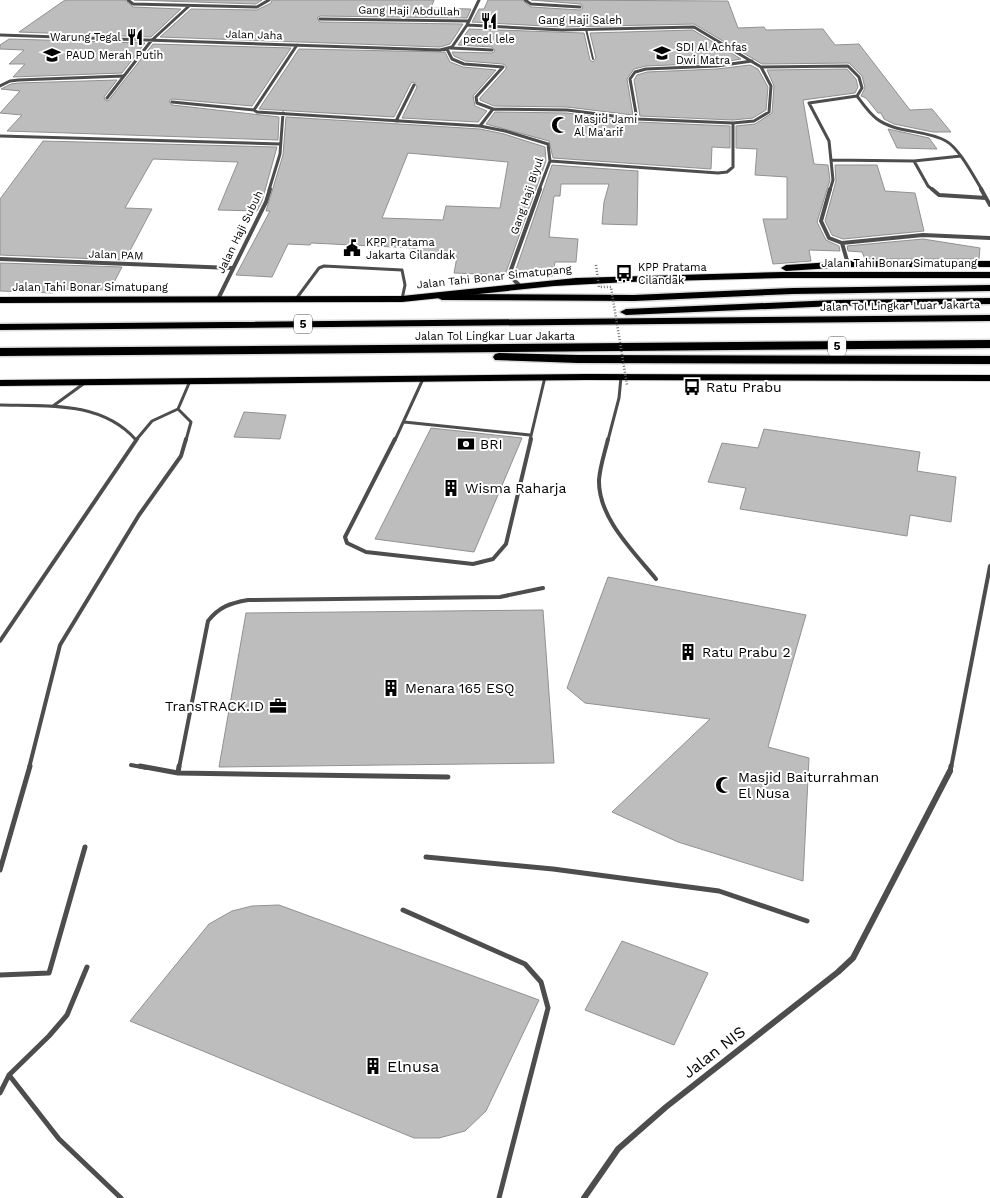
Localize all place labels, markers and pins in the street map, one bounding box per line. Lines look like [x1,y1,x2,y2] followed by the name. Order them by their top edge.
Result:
[479,11,499,31] restaurant icon: pecel lele
[125,27,145,47] restaurant icon: Warung Tegal
[50,31,122,44] place label: Warung Tegal
[463,33,515,46] place label: pecel lele
[676,41,747,67] place label: SDI Al Achfas Dwi Matra
[652,43,672,63] school or university icon: SDI Al Achfas Dwi Matra
[42,45,62,65] school or university icon: PAUD Merah Putih
[66,49,163,62] place label: PAUD Merah Putih
[574,113,637,139] place label: Masjid Jami Al Ma'arif
[550,115,570,135] mosque icon: Masjid Jami Al Ma'arif
[366,236,455,262] place label: KPP Pratama Jakarta Cilandak
[342,238,362,258] public building icon: KPP Pratama Jakarta Cilandak
[638,261,707,287] place label: KPP Pratama Cilandak
[614,263,634,283] bus stop icon: KPP Pratama Cilandak
[682,377,702,397] bus stop icon: Ratu Prabu
[706,379,782,395] place label: Ratu Prabu
[456,434,476,454] bank icon: BRI
[480,436,503,452] place label: BRI
[441,478,461,498] building icon: Wisma Raharja
[465,480,567,496] place label: Wisma Raharja
[678,642,698,662] building icon: Ratu Prabu 2
[702,644,791,660] place label: Ratu Prabu 2
[381,678,401,698] building icon: Menara 165 ESQ
[405,680,514,696] place label: Menara 165 ESQ
[268,696,288,716] office icon: TransTRACK.ID
[165,698,264,714] place label: TransTRACK.ID
[738,769,879,801] place label: Masjid Baiturrahman El Nusa
[714,775,734,795] mosque icon: Masjid Baiturrahman El Nusa
[363,1056,383,1076] building icon: Elnusa
[387,1057,439,1076] place label: Elnusa

